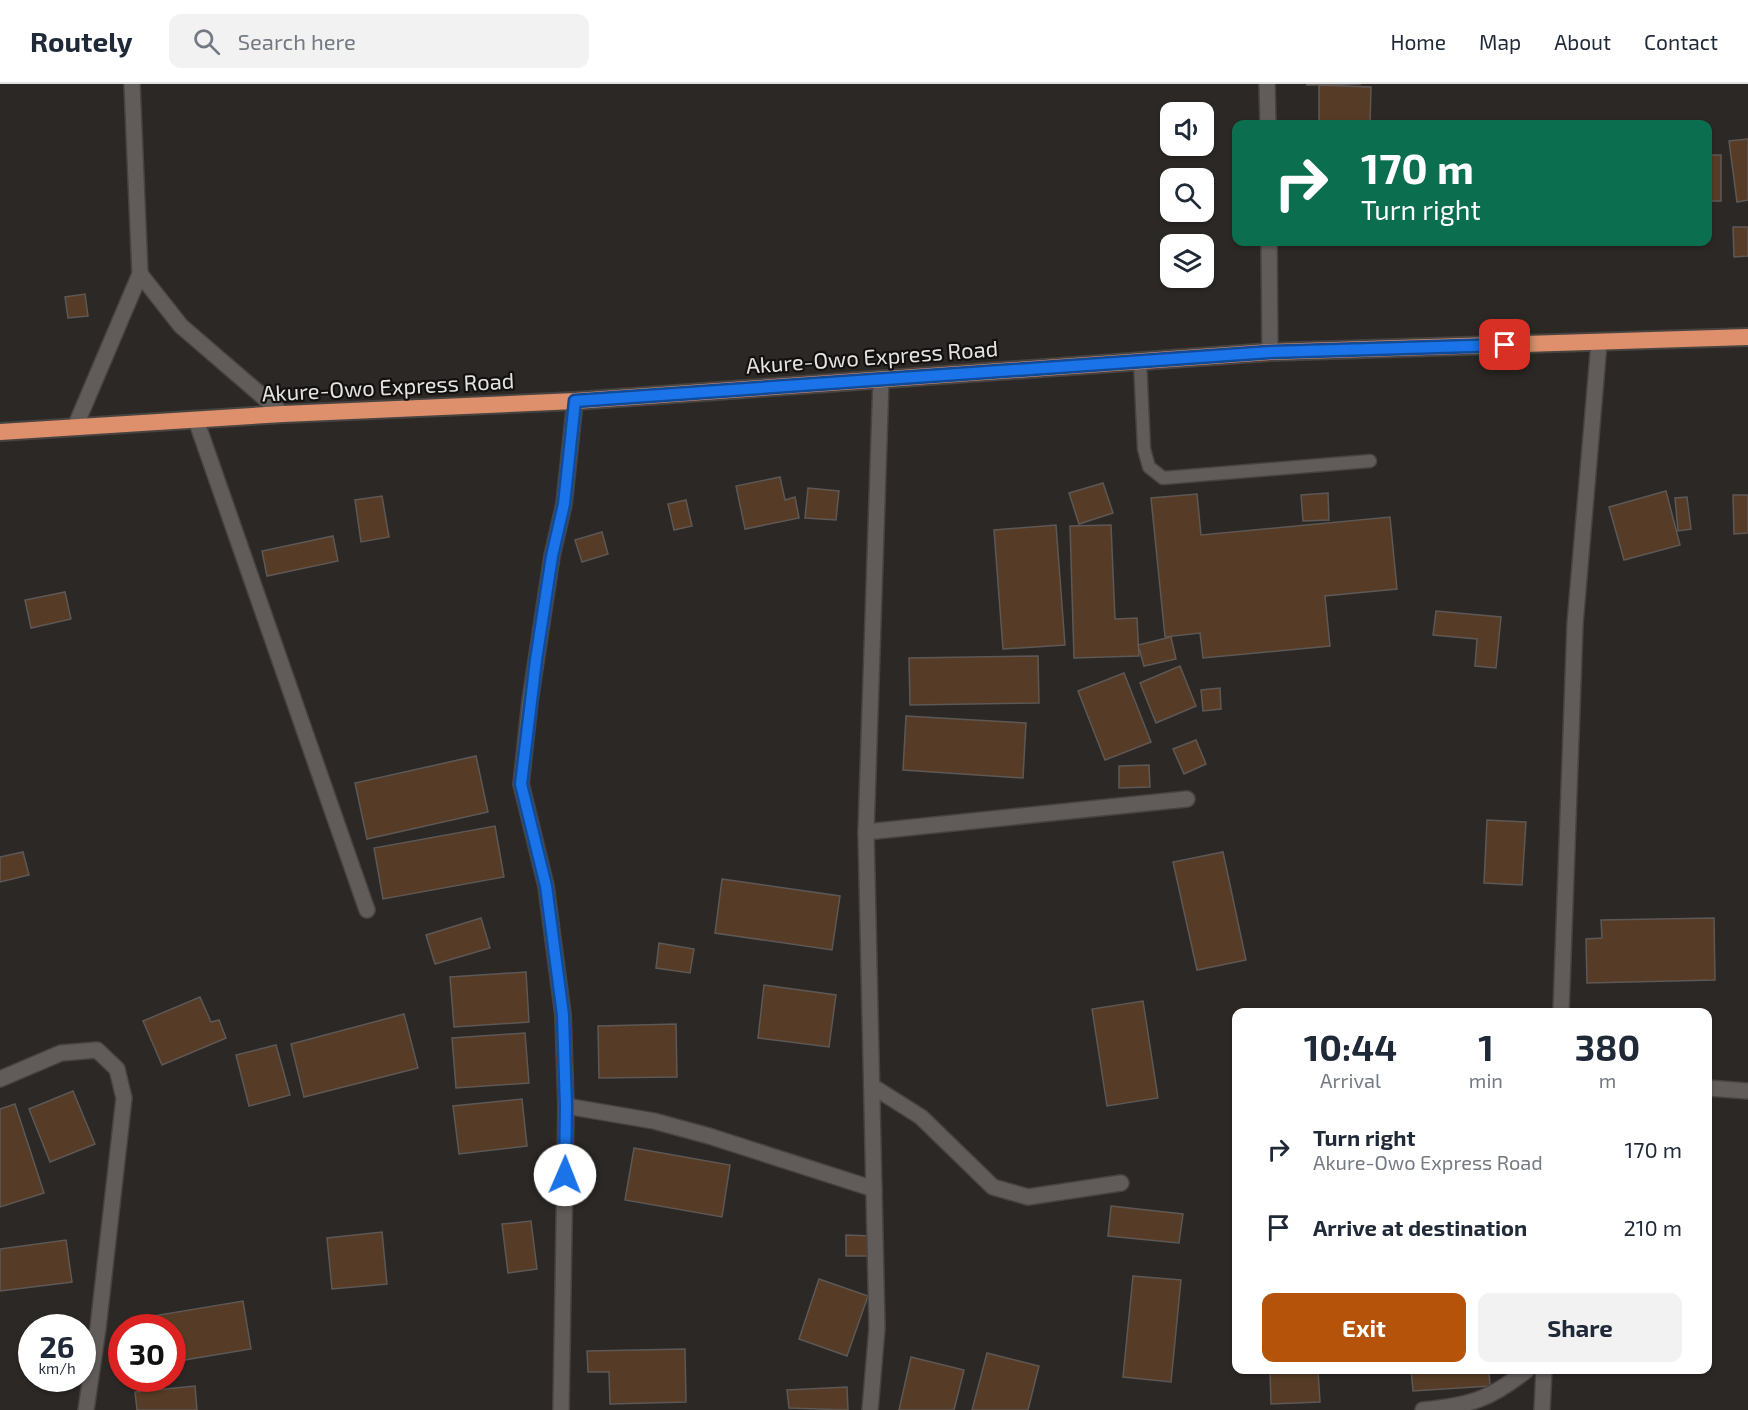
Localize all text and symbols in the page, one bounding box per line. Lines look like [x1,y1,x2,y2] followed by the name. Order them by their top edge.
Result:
[169,14,589,68] search box
[30,24,133,58] text: Routely
[190,25,223,58] icon: search
[238,28,356,54] text: Search here
[1390,29,1446,54] text: Home
[1479,29,1521,54] text: Map
[1554,29,1611,54] text: About
[1644,29,1718,54] text: Contact
[1160,102,1214,288] map controls
[1160,102,1214,156] button: sound
[1361,142,1474,192] text: 170 m
[1262,144,1340,222] icon: right
[1160,168,1214,222] button: search
[1361,193,1481,225] text: Turn right
[1160,234,1214,288] button: layers
[1479,319,1530,370] pin
[1488,328,1521,361] icon: arrive
[745,334,999,378] street label: Akure-Owo Express Road
[261,366,515,406] street label: Akure-Owo Express Road
[1304,1025,1397,1068] text: 10:44
[1478,1025,1494,1068] text: 1
[1575,1025,1640,1068] text: 380
[1320,1068,1381,1092] text: Arrival
[1469,1068,1503,1092] text: min
[1599,1068,1616,1092] text: m
[1313,1124,1415,1150] text: Turn right
[1262,1133,1295,1166] icon: right
[1625,1136,1682,1162] text: 170 m
[533,1143,597,1207] position arrow
[1313,1150,1543,1174] text: Akure-Owo Express Road
[1262,1211,1295,1244] icon: arrive
[1313,1214,1527,1240] text: Arrive at destination
[1623,1214,1682,1240] text: 210 m
[1262,1293,1466,1362] button: Exit
[1478,1293,1682,1362] button: Share
[108,1314,186,1392] speed limit sign: 30
[39,1328,75,1364] text: 26
[38,1359,76,1377] text: km/h

